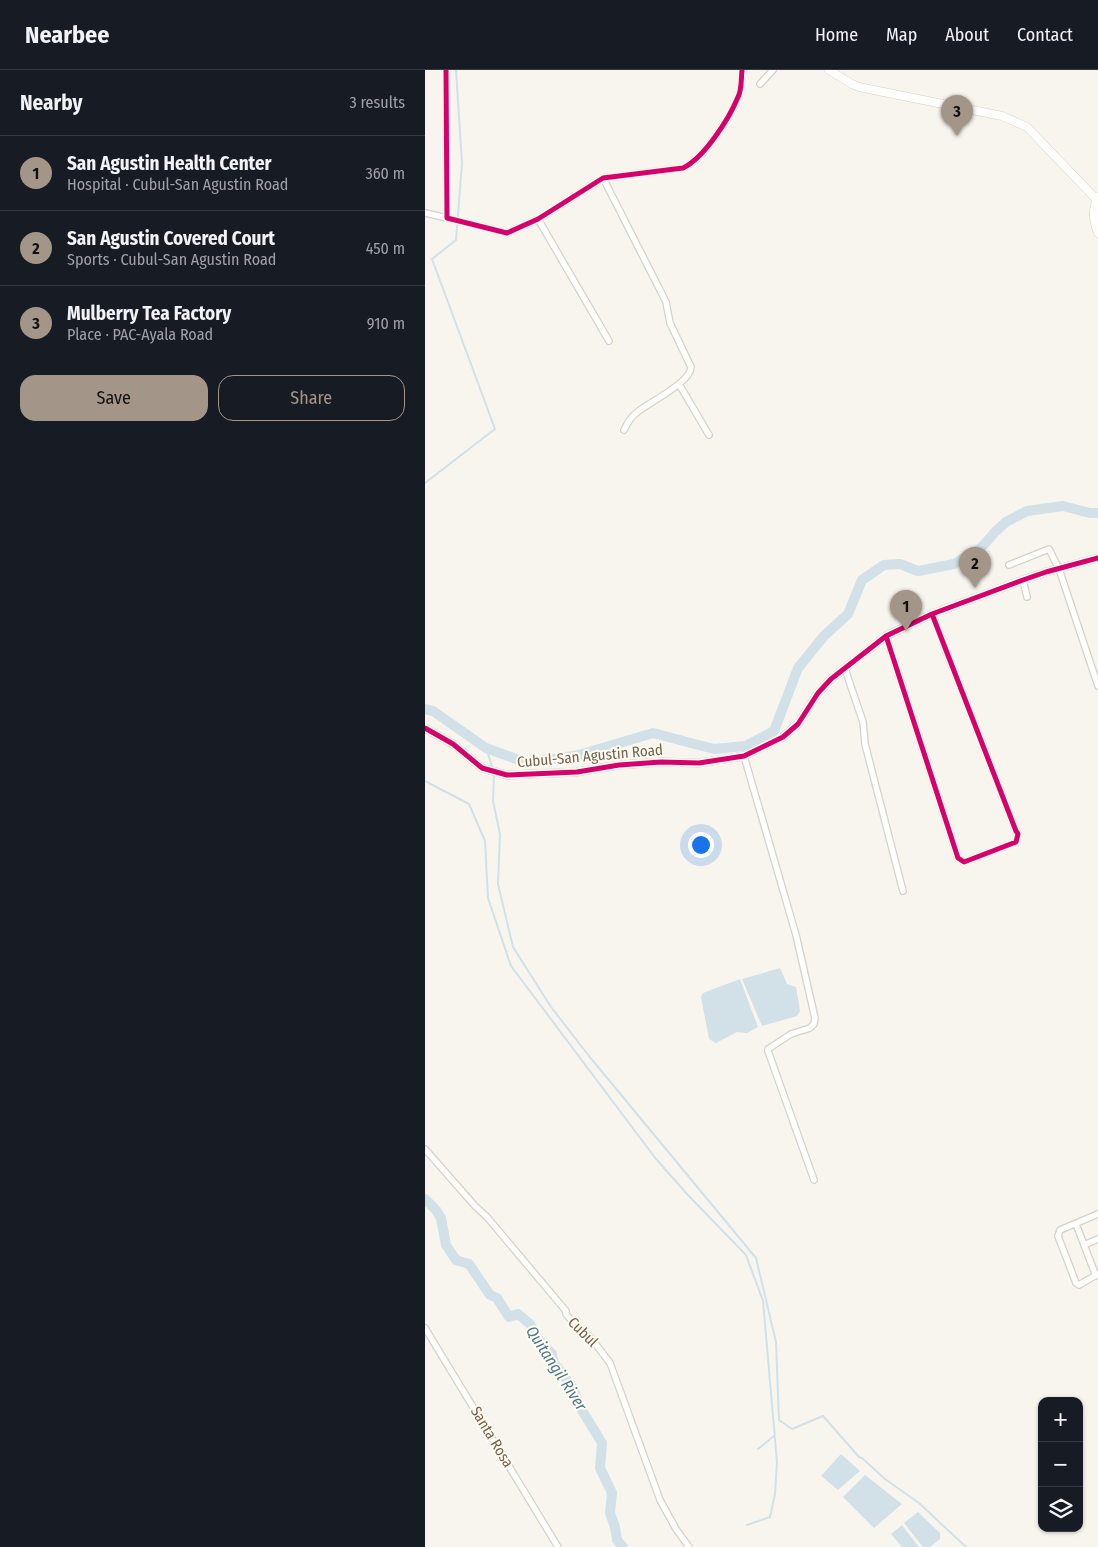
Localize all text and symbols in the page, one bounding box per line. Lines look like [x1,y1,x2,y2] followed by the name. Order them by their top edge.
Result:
[25,21,109,49] text: Nearbee
[815,24,858,46] text: Home
[886,24,917,46] text: Map
[945,24,989,46] text: About
[1017,24,1073,46] text: Contact
[20,90,82,116] text: Nearby
[349,93,405,112] text: 3 results
[941,95,973,136] pin: 3
[67,152,272,175] text: San Agustin Health Center
[33,164,39,183] text: 1
[365,164,405,183] text: 360 m
[67,175,288,194] text: Hospital · Cubul-San Agustin Road
[67,227,275,250] text: San Agustin Covered Court
[32,239,40,258] text: 2
[366,239,405,258] text: 450 m
[67,250,276,269] text: Sports · Cubul-San Agustin Road
[67,302,231,325] text: Mulberry Tea Factory
[32,314,40,333] text: 3
[367,314,405,333] text: 910 m
[67,325,213,344] text: Place · PAC-Ayala Road
[20,375,208,421] button: Save
[218,375,405,421] button: Share
[959,547,991,588] pin: 2
[890,590,922,631] pin: 1
[516,741,664,771] street label: Cubul-San Agustin Road
[688,832,714,858] your location
[564,1313,602,1351] street label: Cubul
[522,1322,591,1414] water label: Quitangil River
[1038,1397,1083,1532] map controls
[1038,1397,1083,1442] button: +
[467,1403,517,1471] street label: Santa Rosa
[1038,1442,1083,1487] button: −
[1038,1487,1083,1532] button: layers

